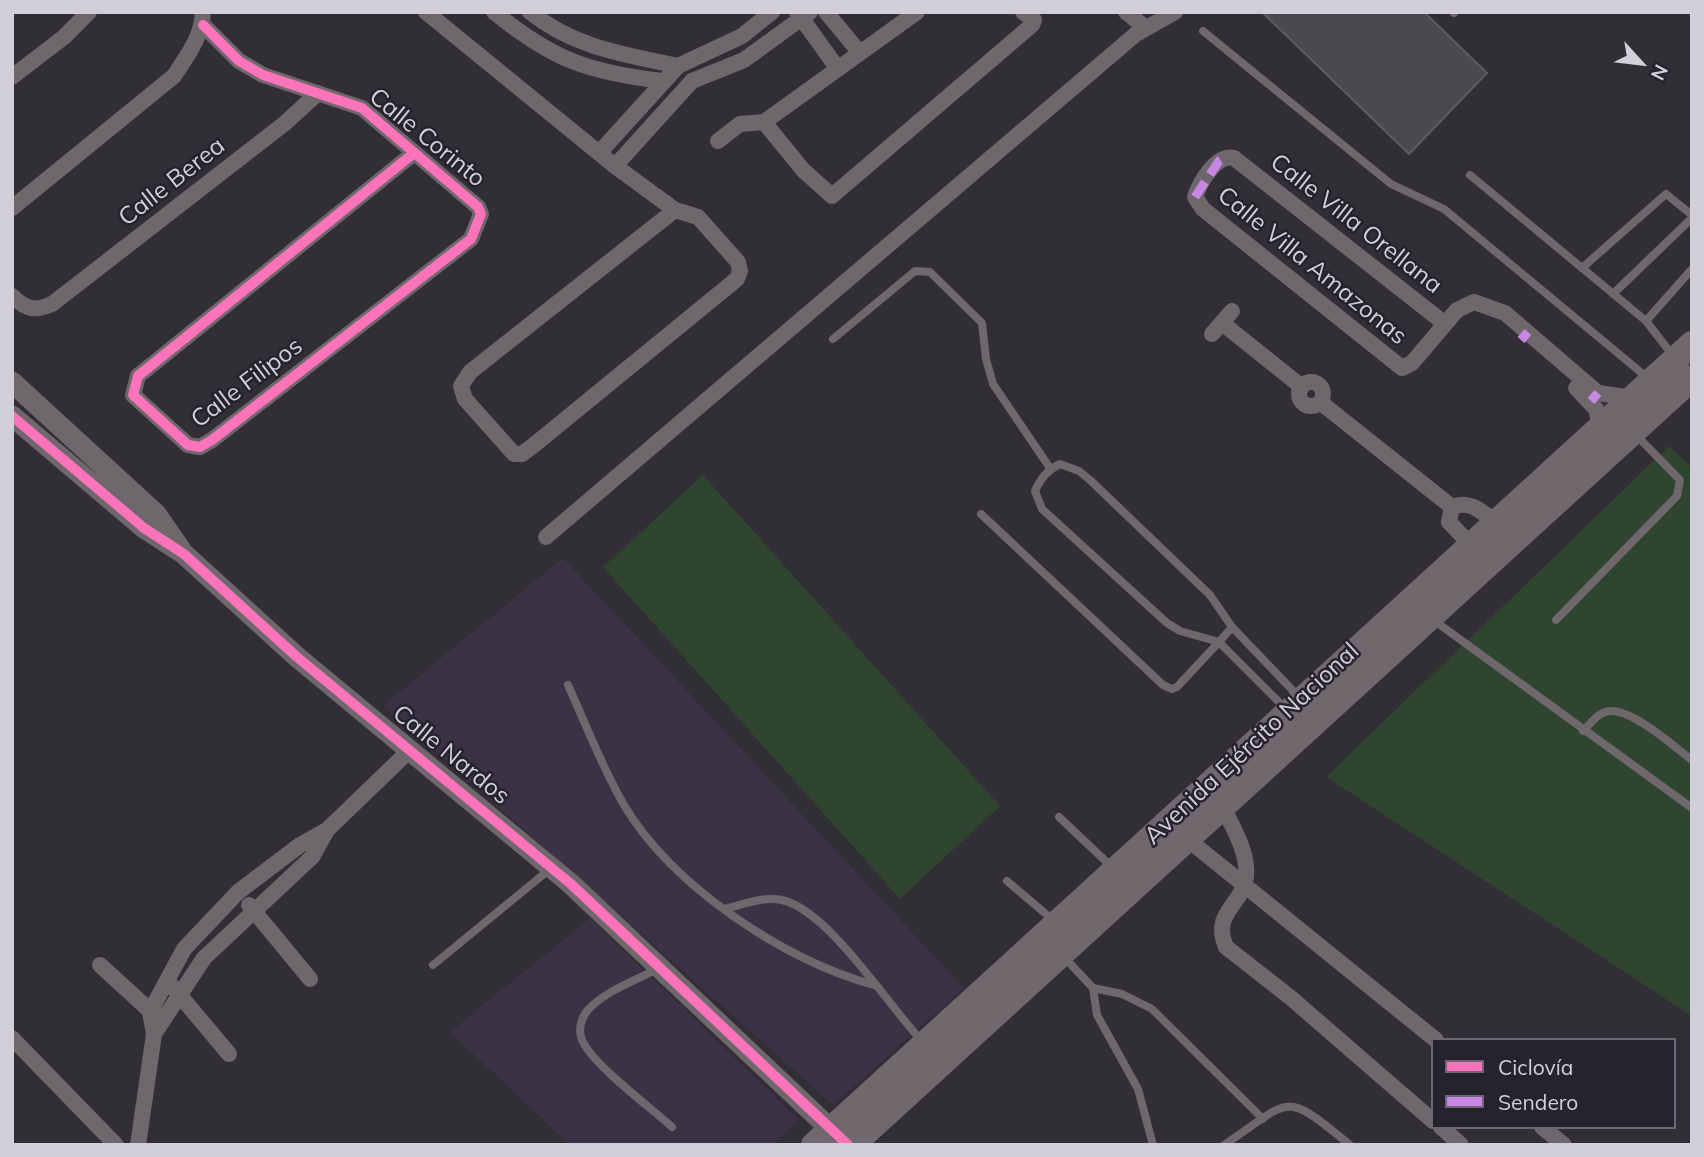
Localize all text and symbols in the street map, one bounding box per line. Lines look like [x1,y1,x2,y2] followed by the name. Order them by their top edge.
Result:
[1606,28,1676,98] north arrow
[1646,61,1674,84] text: N
[363,82,491,194] street label: Calle Corinto
[113,132,231,232] street label: Calle Berea
[1264,148,1448,300] street label: Calle Villa Orellana
[1212,181,1412,351] street label: Calle Villa Amazonas
[186,332,308,434] street label: Calle Filipos
[1139,637,1365,851] street label: Avenida Ejército Nacional
[387,699,515,811] street label: Calle Nardos
[1431,1038,1676,1129] legend
[1498,1054,1573,1080] text: Ciclovía
[1498,1089,1578,1115] text: Sendero

